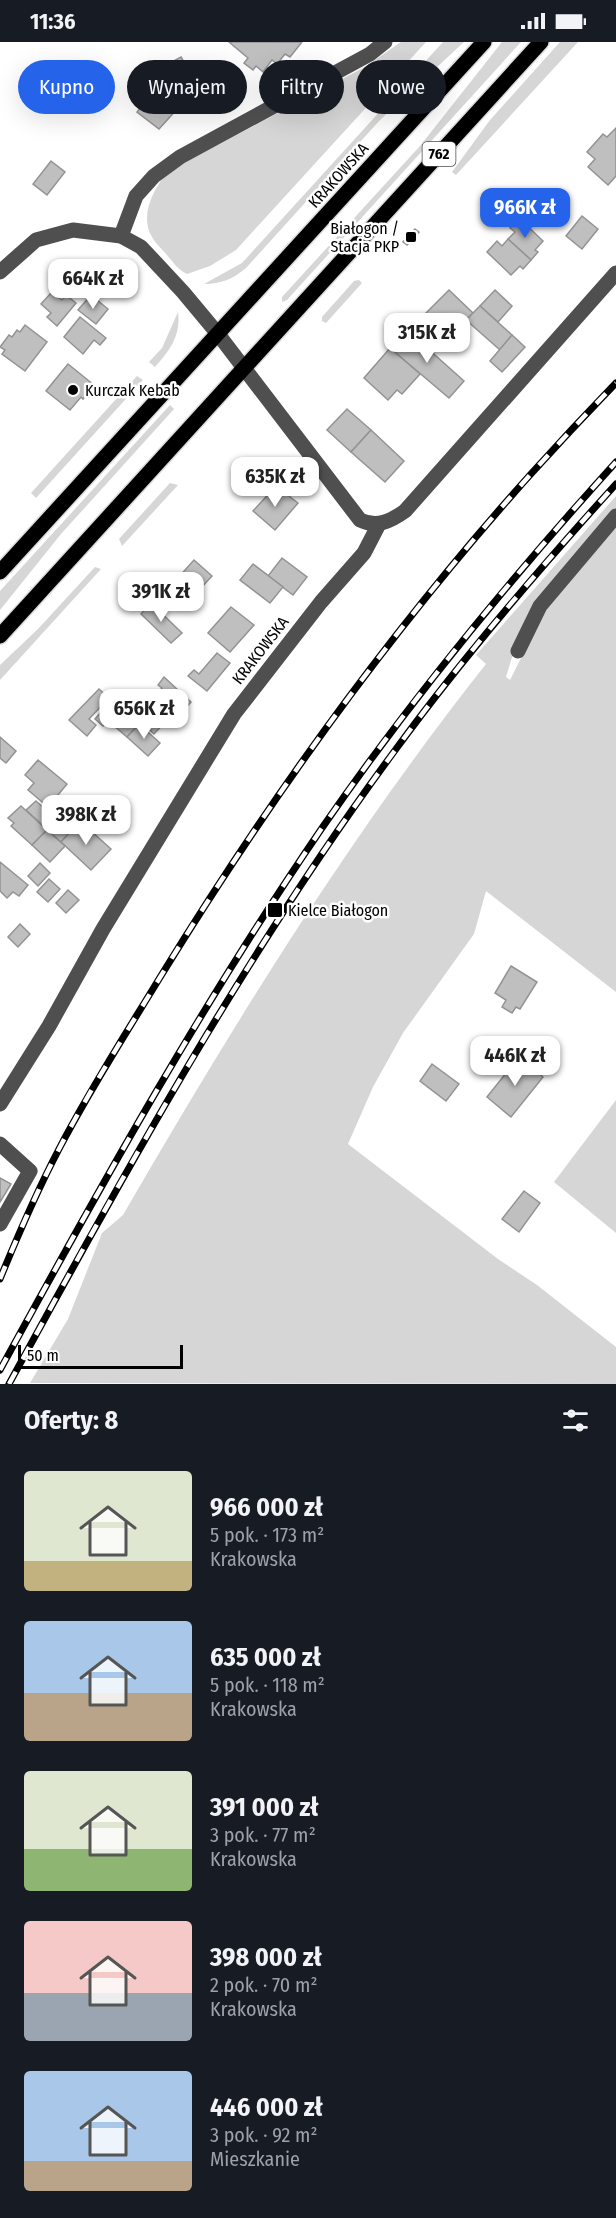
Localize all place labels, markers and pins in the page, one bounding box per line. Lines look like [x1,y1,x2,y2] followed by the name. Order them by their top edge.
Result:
[470,188,580,239] pin: 966K zł
[330,219,399,256] place label: Białogon / Stacja PKP
[404,230,418,244] marker: Białogon / Stacja PKP
[38,259,148,310] pin: 664K zł
[372,313,482,364] pin: 315K zł
[85,381,180,400] place label: Kurczak Kebab
[66,383,80,397] marker: Kurczak Kebab
[220,457,330,508] pin: 635K zł
[106,572,216,623] pin: 391K zł
[89,689,199,740] pin: 656K zł
[31,795,141,846] pin: 398K zł
[266,901,284,919] marker: Kielce Białogon
[288,901,388,920] place label: Kielce Białogon
[460,1036,570,1087] pin: 446K zł

